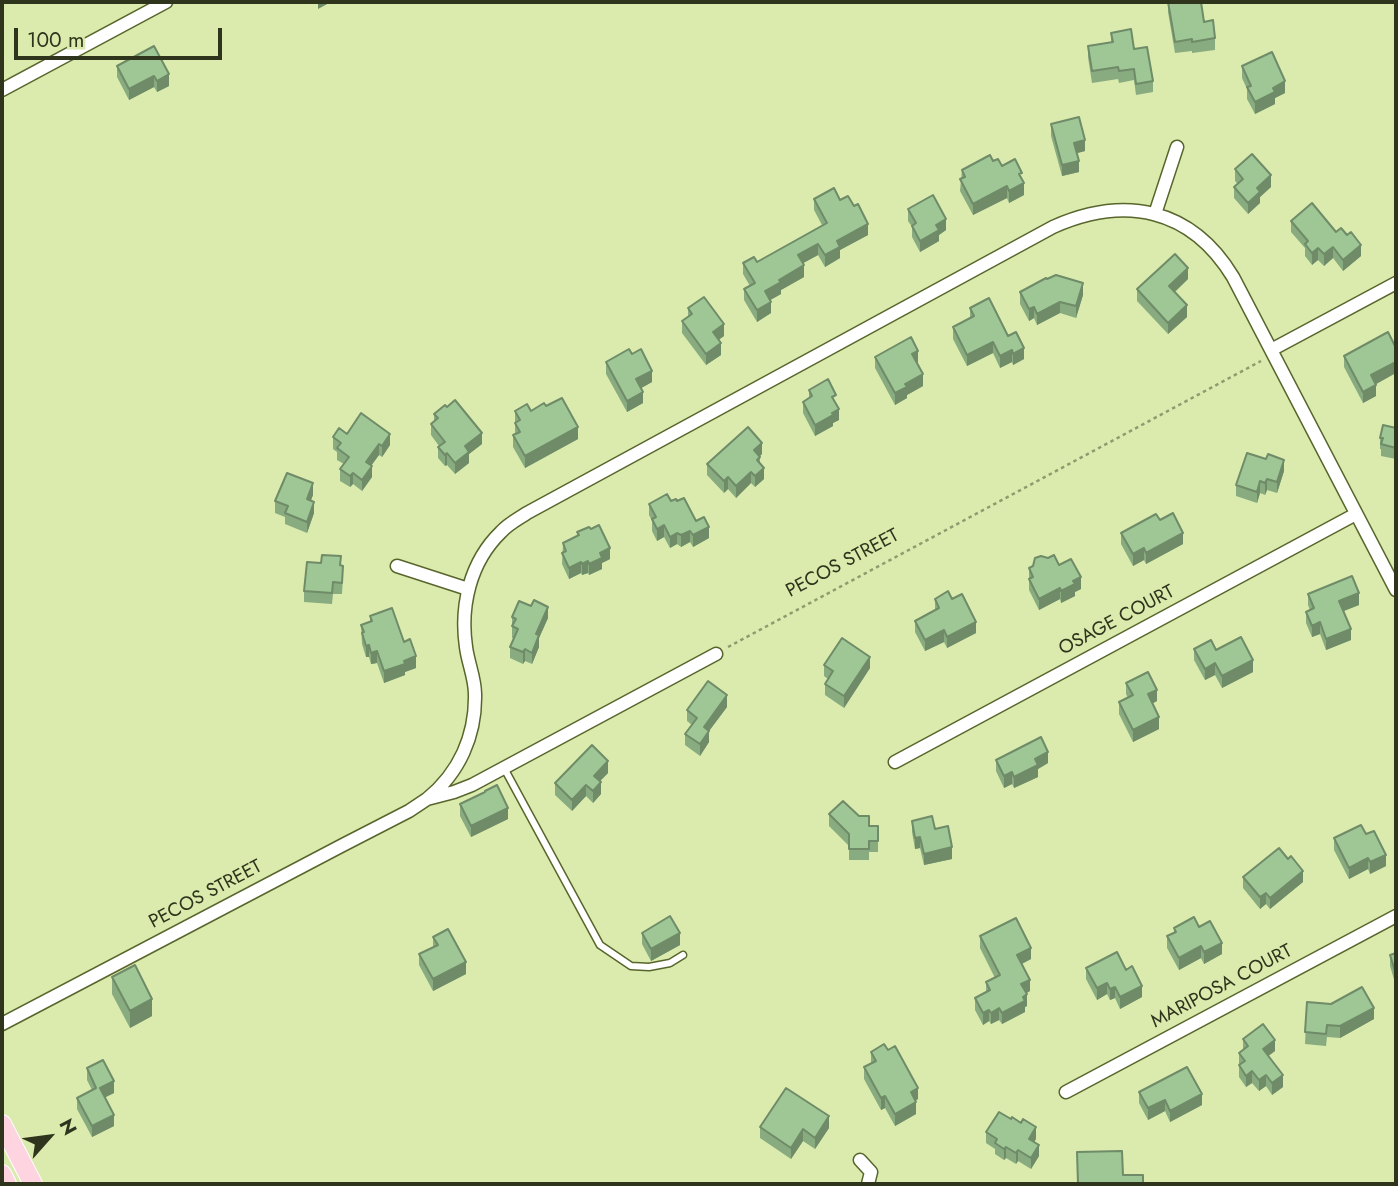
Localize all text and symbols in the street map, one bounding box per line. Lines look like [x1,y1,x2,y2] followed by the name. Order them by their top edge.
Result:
[18,14,226,58] scale bar
[27,25,84,55] text: 100 m
[783,525,903,603] street label: PECOS STREET
[1055,581,1179,661] street label: OSAGE COURT
[146,856,266,934] street label: PECOS STREET
[1147,940,1297,1034] street label: MARIPOSA COURT
[14,1102,84,1172] north arrow
[53,1114,83,1140] text: N

